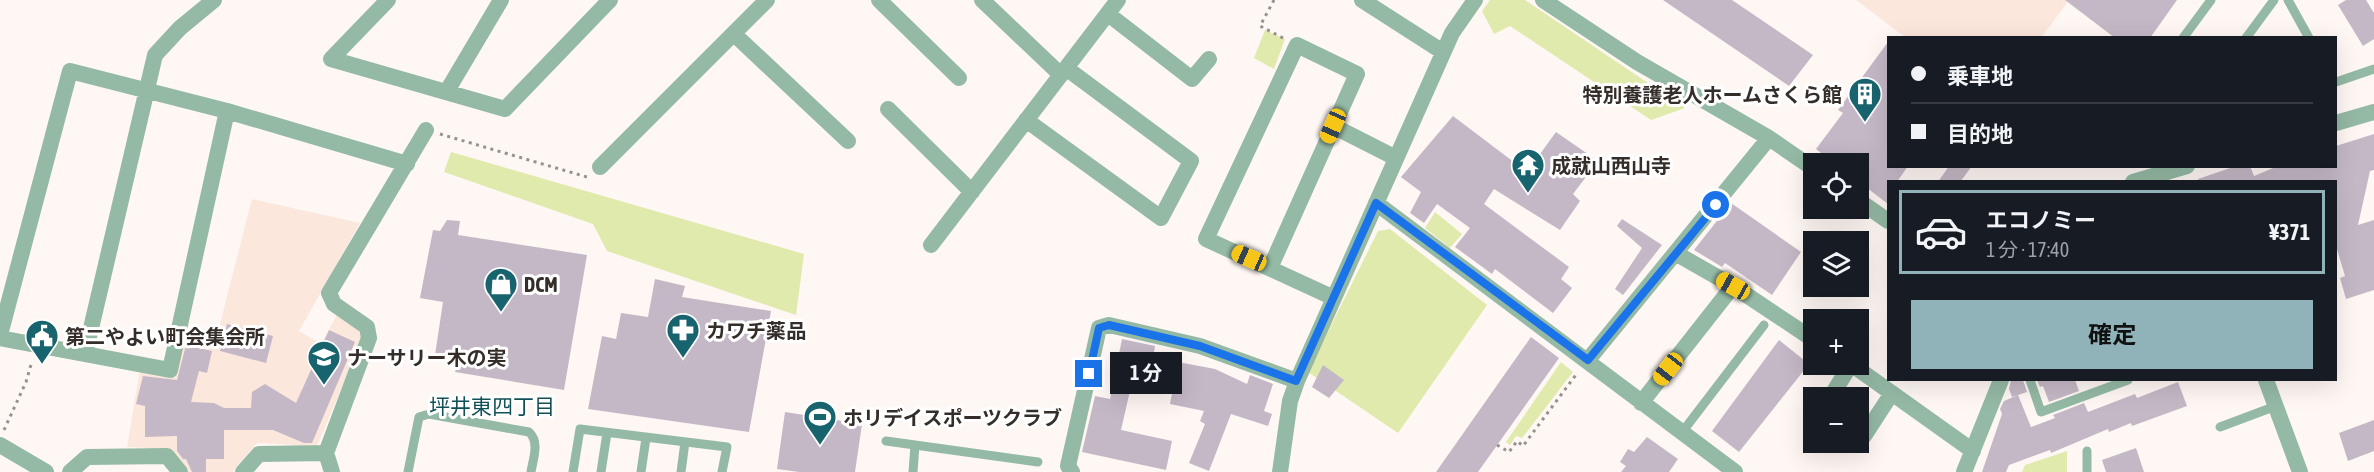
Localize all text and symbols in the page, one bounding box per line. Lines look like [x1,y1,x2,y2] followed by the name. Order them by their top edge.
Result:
[1947,63,2013,89] text: 乗車地
[1847,76,1883,123] building icon: 特別養護老人ホームさくら館
[1583,83,1842,106] place label: 特別養護老人ホームさくら館
[1317,106,1349,146] car
[1947,121,2013,147] text: 目的地
[1510,147,1546,194] temple icon: 成就山西山寺
[1803,153,1869,453] map controls
[1803,153,1869,219] button: locate
[1551,154,1671,177] place label: 成就山西山寺
[1702,191,1729,218] route start
[1914,205,1968,259] icon: car
[1986,207,2096,233] text: エコノミー
[2269,219,2310,245] text: ¥371
[1803,231,1869,297] button: layers
[1986,238,2069,261] text: 1 分 · 17:40
[1229,242,1269,274] car
[483,266,519,313] shop icon: DCM
[1713,269,1753,303] car
[524,273,558,296] place label: DCM
[1911,300,2313,369] button: 確定
[1803,309,1869,375] button: +
[665,312,701,359] pharmacy icon: カワチ薬品
[24,318,60,365] public building icon: 第二やよい町会集会所
[706,319,806,342] place label: カワチ薬品
[65,325,265,348] place label: 第二やよい町会集会所
[306,339,342,386] school or university icon: ナーサリー木の実
[347,346,507,369] place label: ナーサリー木の実
[1650,349,1686,389] car
[1110,353,1182,395] callout: 1 分
[1075,360,1102,387] route end
[1130,361,1162,384] text: 1 分
[1803,387,1869,453] button: −
[429,394,555,418] district label: 坪井東四丁目
[802,399,838,446] sports icon: ホリデイスポーツクラブ
[843,406,1062,429] place label: ホリデイスポーツクラブ

